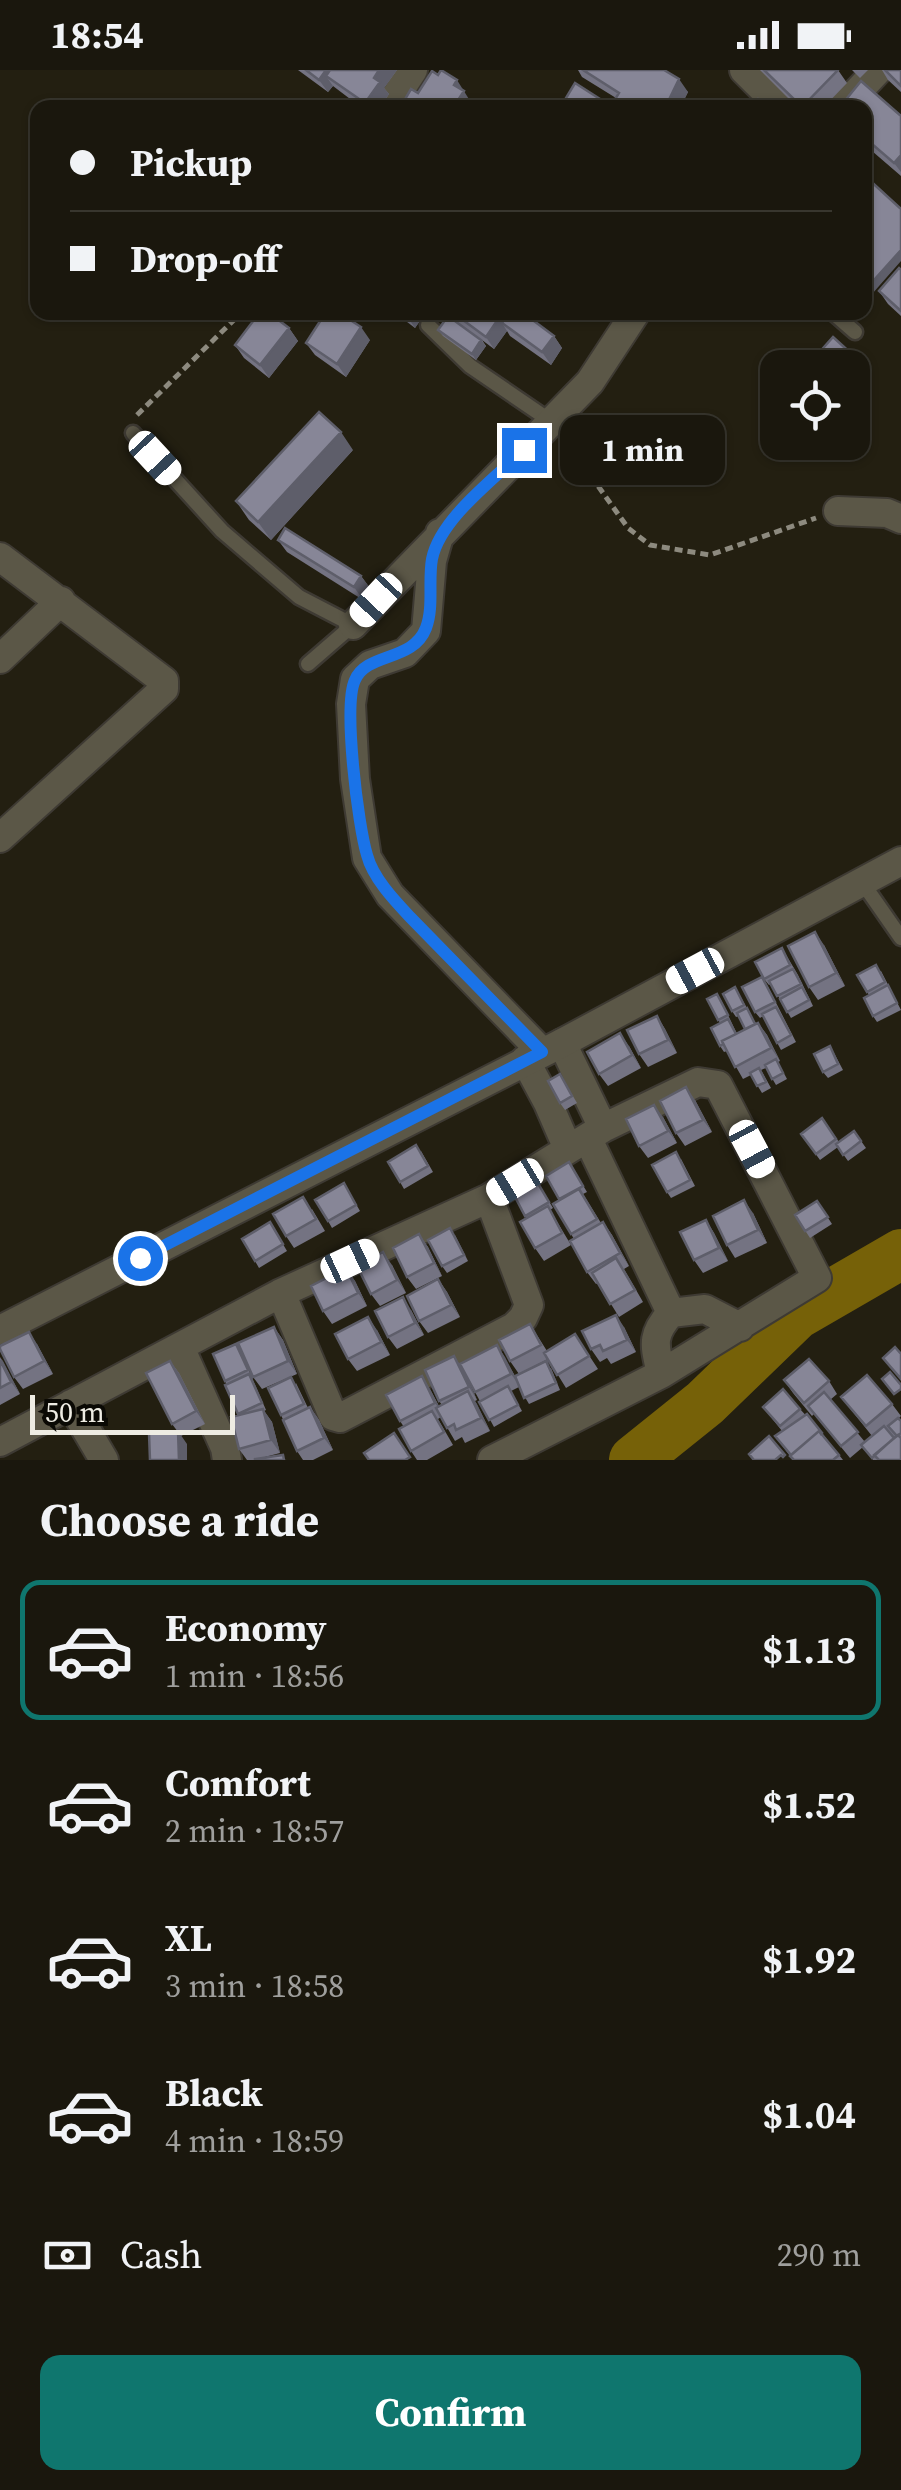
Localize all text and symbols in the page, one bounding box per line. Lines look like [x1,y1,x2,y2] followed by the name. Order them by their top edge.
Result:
[50,9,144,61] text: 18:54
[130,137,252,189] text: Pickup
[130,233,279,285] text: Drop-off
[760,350,870,460] map controls
[760,350,870,460] button: locate
[559,415,724,485] callout: 1 min
[124,426,186,490] car
[502,428,547,473] route end
[601,428,684,472] text: 1 min
[345,568,407,632] car
[661,944,729,998] car
[725,1115,779,1183] car
[482,1154,548,1210] car
[316,1235,384,1287] car
[118,1236,163,1281] route start
[30,1390,235,1434] scale bar
[45,1393,105,1431] text: 50 m
[40,1489,319,1551] text: Choose a ride
[165,1602,327,1654] text: Economy
[45,1605,135,1695] icon: car
[762,1624,856,1676] text: $1.13
[165,1654,344,1698] text: 1 min · 18:56
[165,1757,311,1809] text: Comfort
[45,1760,135,1850] icon: car
[762,1779,856,1831] text: $1.52
[165,1809,344,1853] text: 2 min · 18:57
[165,1912,212,1964] text: XL
[45,1915,135,2005] icon: car
[762,1934,856,1986] text: $1.92
[165,1964,344,2008] text: 3 min · 18:58
[165,2067,263,2119] text: Black
[45,2070,135,2160] icon: car
[762,2089,856,2141] text: $1.04
[165,2119,344,2163] text: 4 min · 18:59
[40,2228,95,2283] icon: cash
[120,2229,202,2281] text: Cash
[777,2233,861,2277] text: 290 m
[40,2355,861,2470] button: Confirm

